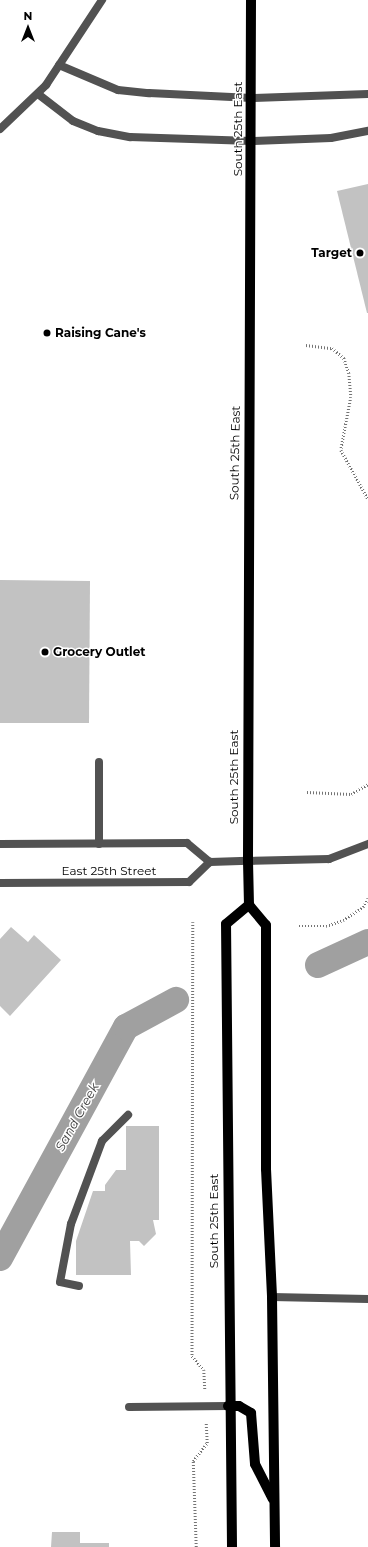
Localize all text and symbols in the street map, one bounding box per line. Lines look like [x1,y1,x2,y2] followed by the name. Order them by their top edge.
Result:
[8,8,48,48] north arrow
[24,9,32,23] text: N
[231,82,245,176] street label: South 25th East
[311,246,352,260] place label: Target
[355,248,365,258] marker: Target
[55,326,146,340] place label: Raising Cane's
[42,328,52,338] marker: Raising Cane's
[227,406,243,500] street label: South 25th East
[53,645,146,659] place label: Grocery Outlet
[40,647,50,657] marker: Grocery Outlet
[227,730,241,824] street label: South 25th East
[62,864,156,878] street label: East 25th Street
[52,1080,102,1154] water label: Sand Creek
[207,1174,221,1268] street label: South 25th East

